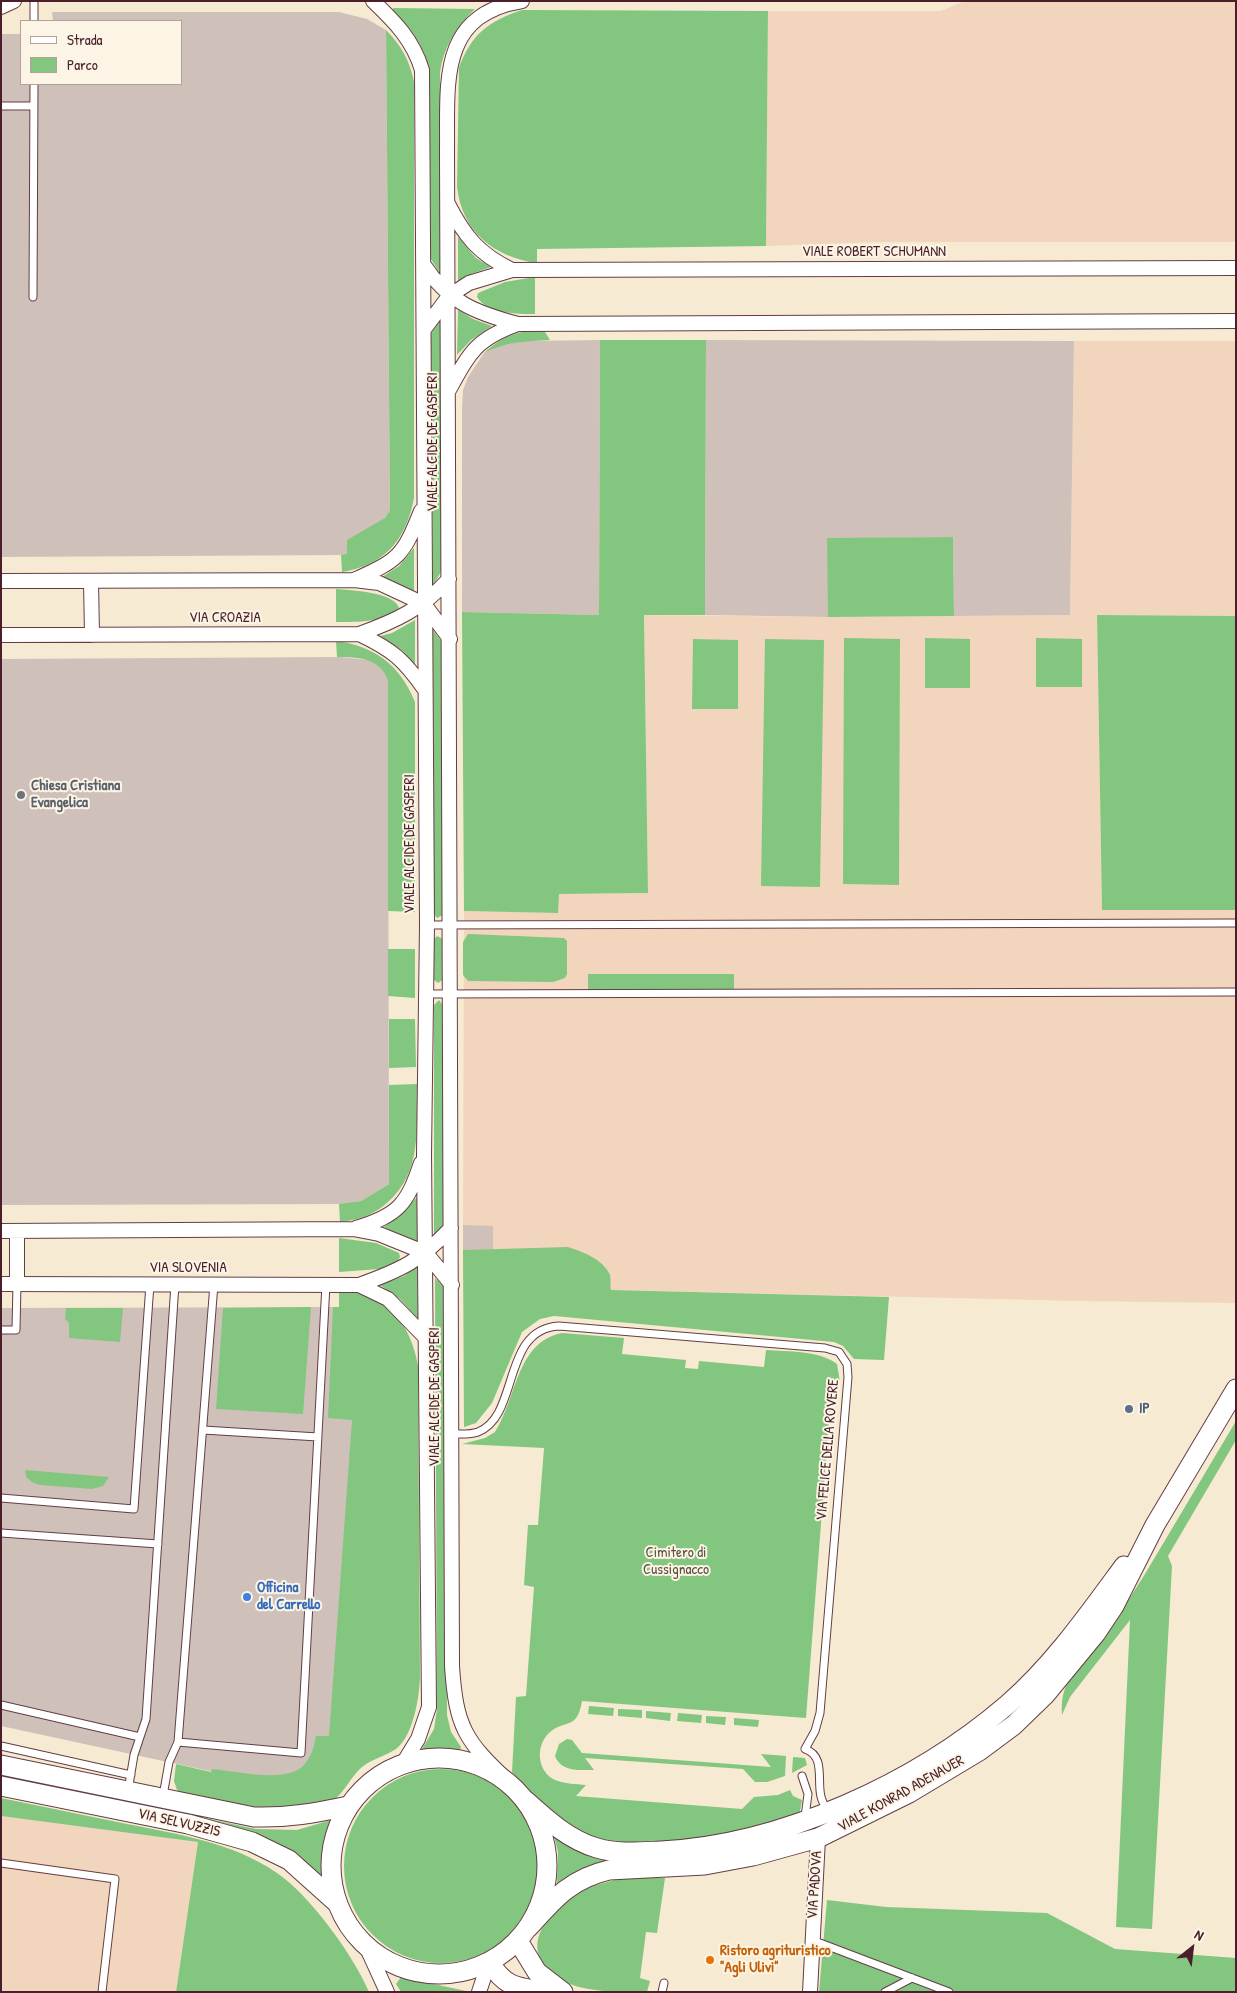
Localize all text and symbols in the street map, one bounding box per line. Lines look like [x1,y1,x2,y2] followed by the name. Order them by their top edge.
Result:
[20,20,182,85] legend
[67,29,102,50] text: Strada
[67,54,98,75] text: Parco
[802,243,946,261] street label: VIALE ROBERT SCHUMANN
[424,372,442,512] street label: VIALE ALCIDE DE GASPERI
[189,609,261,627] street label: VIA CROAZIA
[401,774,419,914] street label: VIALE ALCIDE DE GASPERI
[31,777,120,812] place label: Chiesa Cristiana Evangelica
[15,789,27,801] marker: Chiesa Cristiana Evangelica
[149,1259,227,1277] street label: VIA SLOVENIA
[426,1327,444,1467] street label: VIALE ALCIDE DE GASPERI
[813,1379,843,1521] street label: VIA FELICE DELLA ROVERE
[1139,1400,1150,1418] place label: IP
[1123,1403,1135,1415] marker: IP
[643,1544,709,1579] park label: Cimitero di Cussignacco
[257,1579,320,1614] place label: Officina del Carrello
[241,1591,253,1603] marker: Officina del Carrello
[835,1752,967,1836] street label: VIALE KONRAD ADENAUER
[136,1805,222,1841] street label: VIA SELVUZZIS
[804,1850,826,1920] street label: VIA PADOVA
[1167,1923,1217,1973] north arrow
[1192,1924,1207,1945] text: N
[720,1942,831,1977] place label: Ristoro agrituristico "Agli Ulivi"
[704,1954,716,1966] marker: Ristoro agrituristico "Agli Ulivi"

